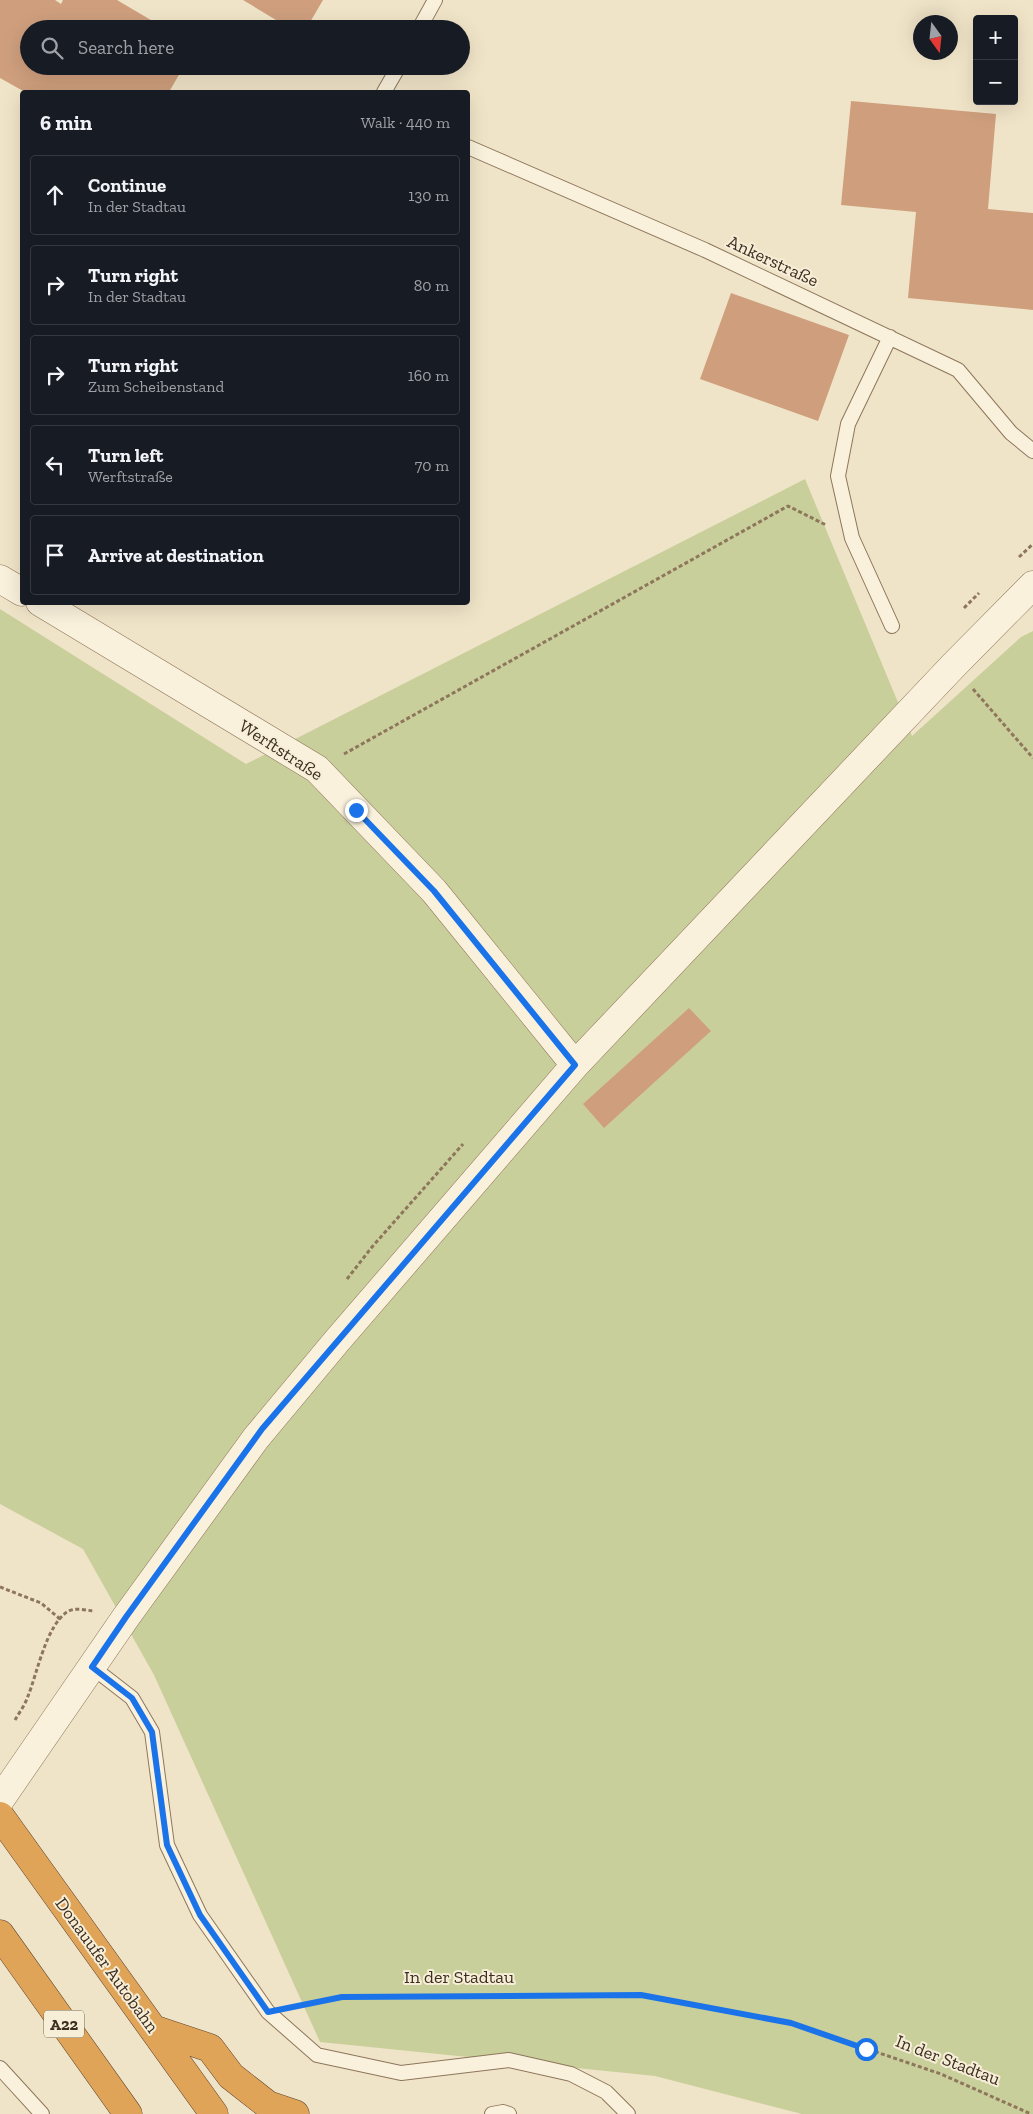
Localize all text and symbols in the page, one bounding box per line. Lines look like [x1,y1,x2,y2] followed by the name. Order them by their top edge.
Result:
[913,15,958,60] north arrow
[973,15,1018,105] map controls
[973,15,1018,60] button: +
[20,20,470,75] search box
[38,34,66,62] icon: search
[78,36,174,59] text: Search here
[973,60,1018,105] button: −
[40,110,92,135] text: 6 min
[361,113,450,132] text: Walk · 440 m
[88,174,166,197] text: Continue
[41,181,69,209] icon: ahead
[408,186,449,205] text: 130 m
[88,197,186,216] text: In der Stadtau
[724,230,822,292] street label: Ankerstraße
[88,264,178,287] text: Turn right
[41,271,69,299] icon: right
[414,276,449,295] text: 80 m
[88,287,186,306] text: In der Stadtau
[88,354,178,377] text: Turn right
[41,361,69,389] icon: right
[408,366,449,385] text: 160 m
[88,377,224,396] text: Zum Scheibenstand
[88,444,163,467] text: Turn left
[41,451,69,479] icon: left
[415,456,449,475] text: 70 m
[88,467,173,486] text: Werftstraße
[41,541,69,569] icon: arrive
[88,544,264,567] text: Arrive at destination
[235,715,327,785] street label: Werftstraße
[345,799,368,822] route end
[50,1893,164,2038] street label: Donauufer Autobahn
[404,1966,514,1988] street label: In der Stadtau
[44,2010,84,2038] road number: A22
[893,2030,1003,2090] street label: In der Stadtau
[855,2038,878,2061] route start

